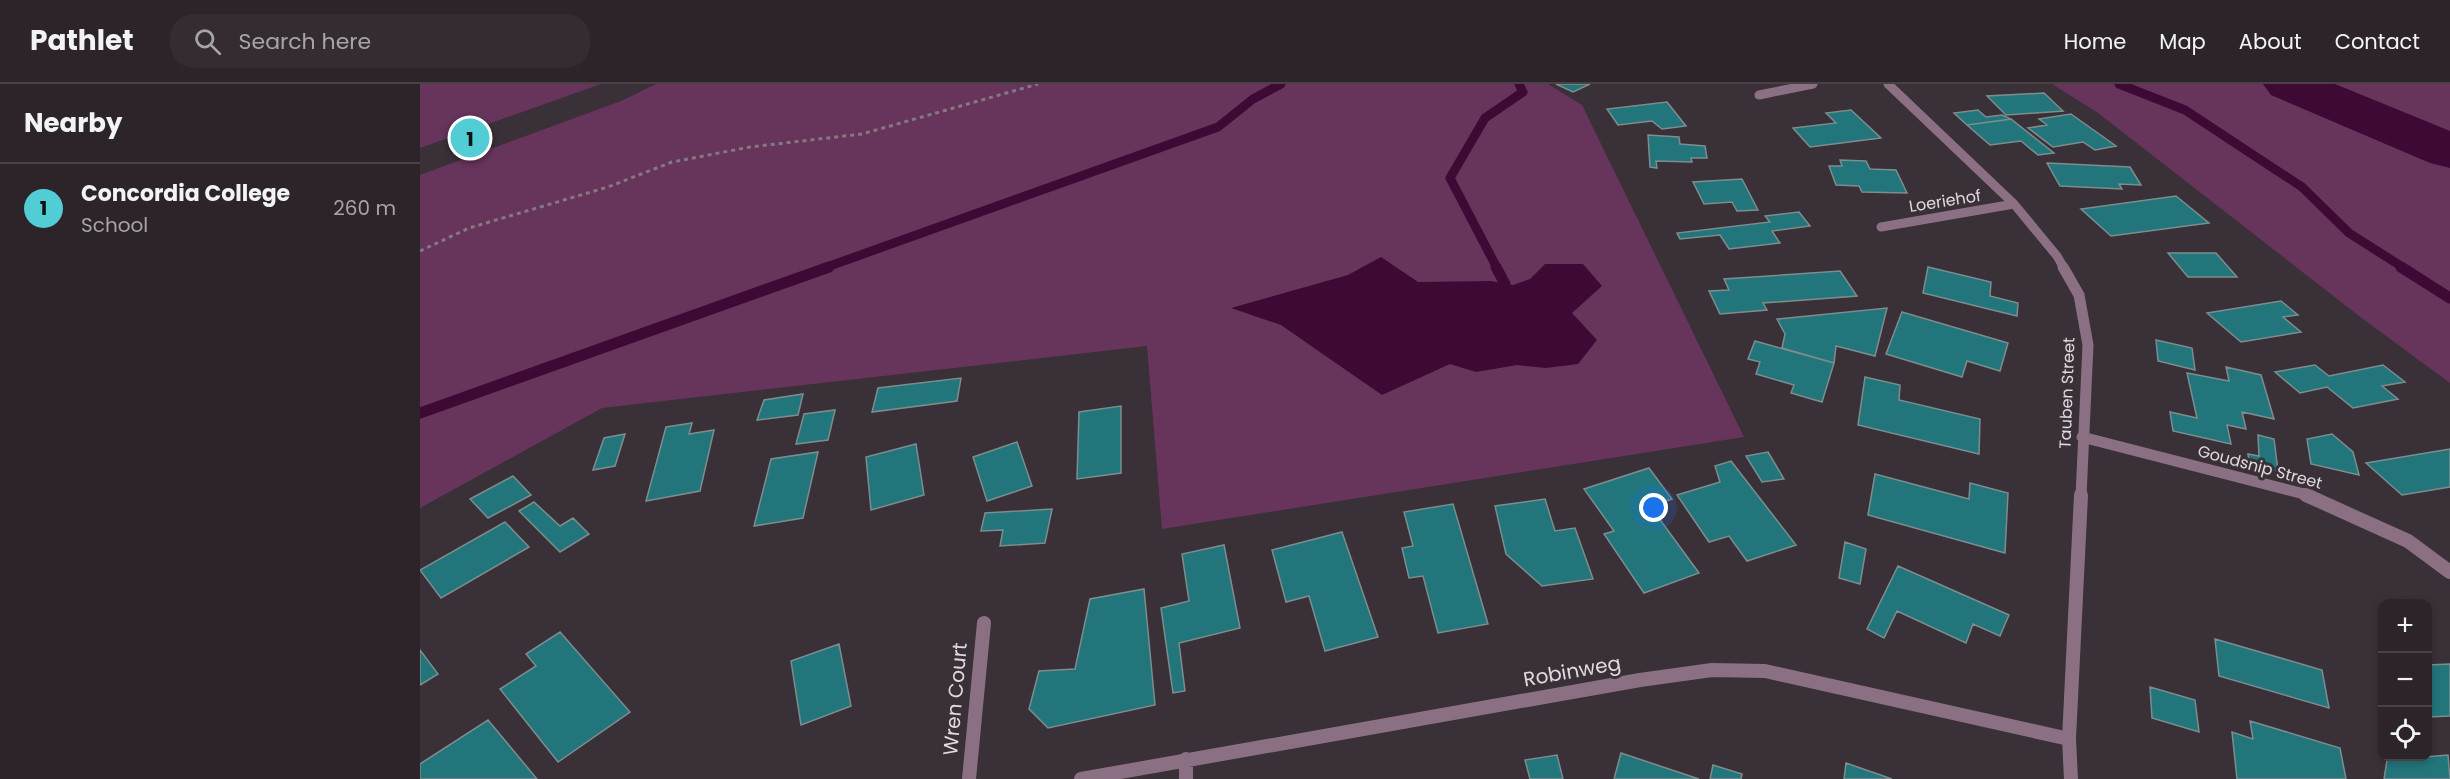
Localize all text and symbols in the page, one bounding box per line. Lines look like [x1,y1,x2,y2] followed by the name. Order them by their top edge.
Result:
[170,14,590,68] search box
[30,21,134,60] text: Pathlet
[191,25,224,58] icon: search
[239,26,371,57] text: Search here
[2064,27,2126,56] text: Home
[2159,27,2206,56] text: Map
[2239,27,2302,56] text: About
[2335,27,2420,56] text: Contact
[24,105,122,141] text: Nearby
[451,116,490,160] pin: 1
[81,178,290,209] text: Concordia College
[1907,184,1983,218] street label: Loeriehof
[40,194,47,222] text: 1
[333,194,396,222] text: 260 m
[81,211,148,239] text: School
[2054,337,2080,449] street label: Tauben Street
[2195,439,2325,495] street label: Goudsnip Street
[1639,493,1668,522] your location
[2378,599,2432,761] map controls
[2378,599,2432,653] button: +
[936,641,974,757] street label: Wren Court
[1521,649,1623,693] street label: Robinweg
[2378,653,2432,707] button: −
[2378,707,2432,761] button: locate

